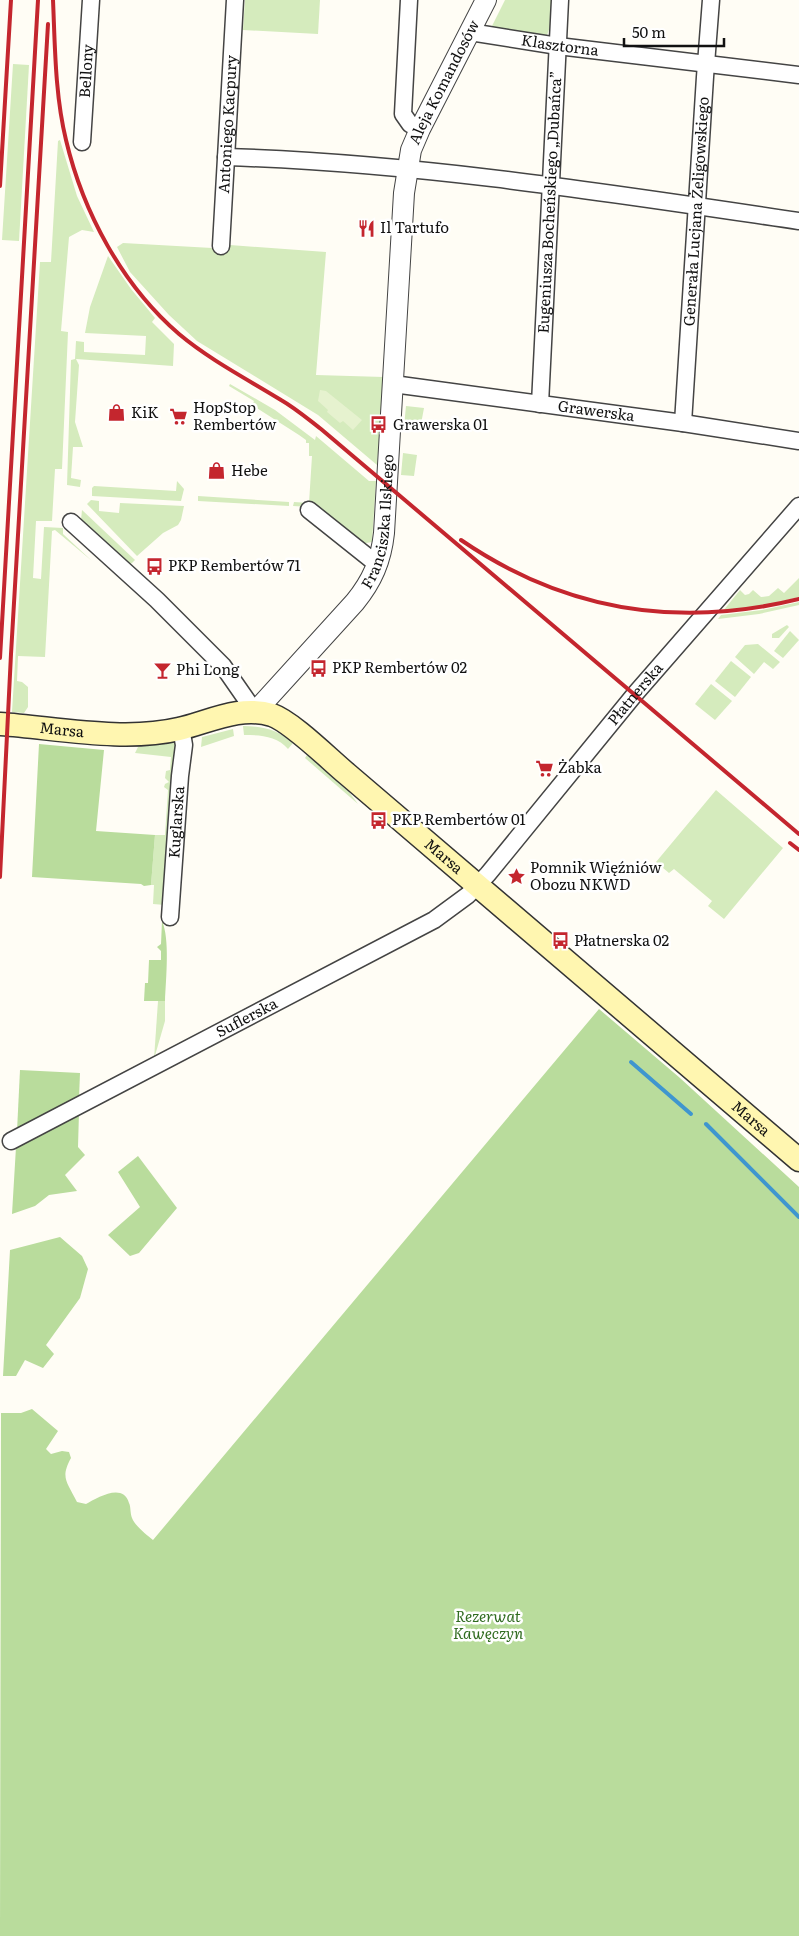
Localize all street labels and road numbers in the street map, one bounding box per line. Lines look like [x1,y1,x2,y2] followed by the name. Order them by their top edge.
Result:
[402,15,484,148] street label: Aleja Komandosów
[520,27,601,61] street label: Klasztorna
[72,43,98,99] street label: Bellony
[211,54,242,194] street label: Antoniego Kacpury
[531,70,566,334] street label: Eugeniusza Bocheńskiego „Dubańca”
[676,96,714,327] street label: Generała Lucjana Żeligowskiego
[557,393,637,427] street label: Grawerska
[354,453,399,593] street label: Franciszka Ilskiego
[601,656,668,730] street label: Płatnerska
[38,715,86,742] street label: Marsa
[161,784,189,859] street label: Kuglarska
[420,832,470,879] street label: Marsa
[211,990,282,1042] street label: Suflerska
[727,1094,777,1141] street label: Marsa

